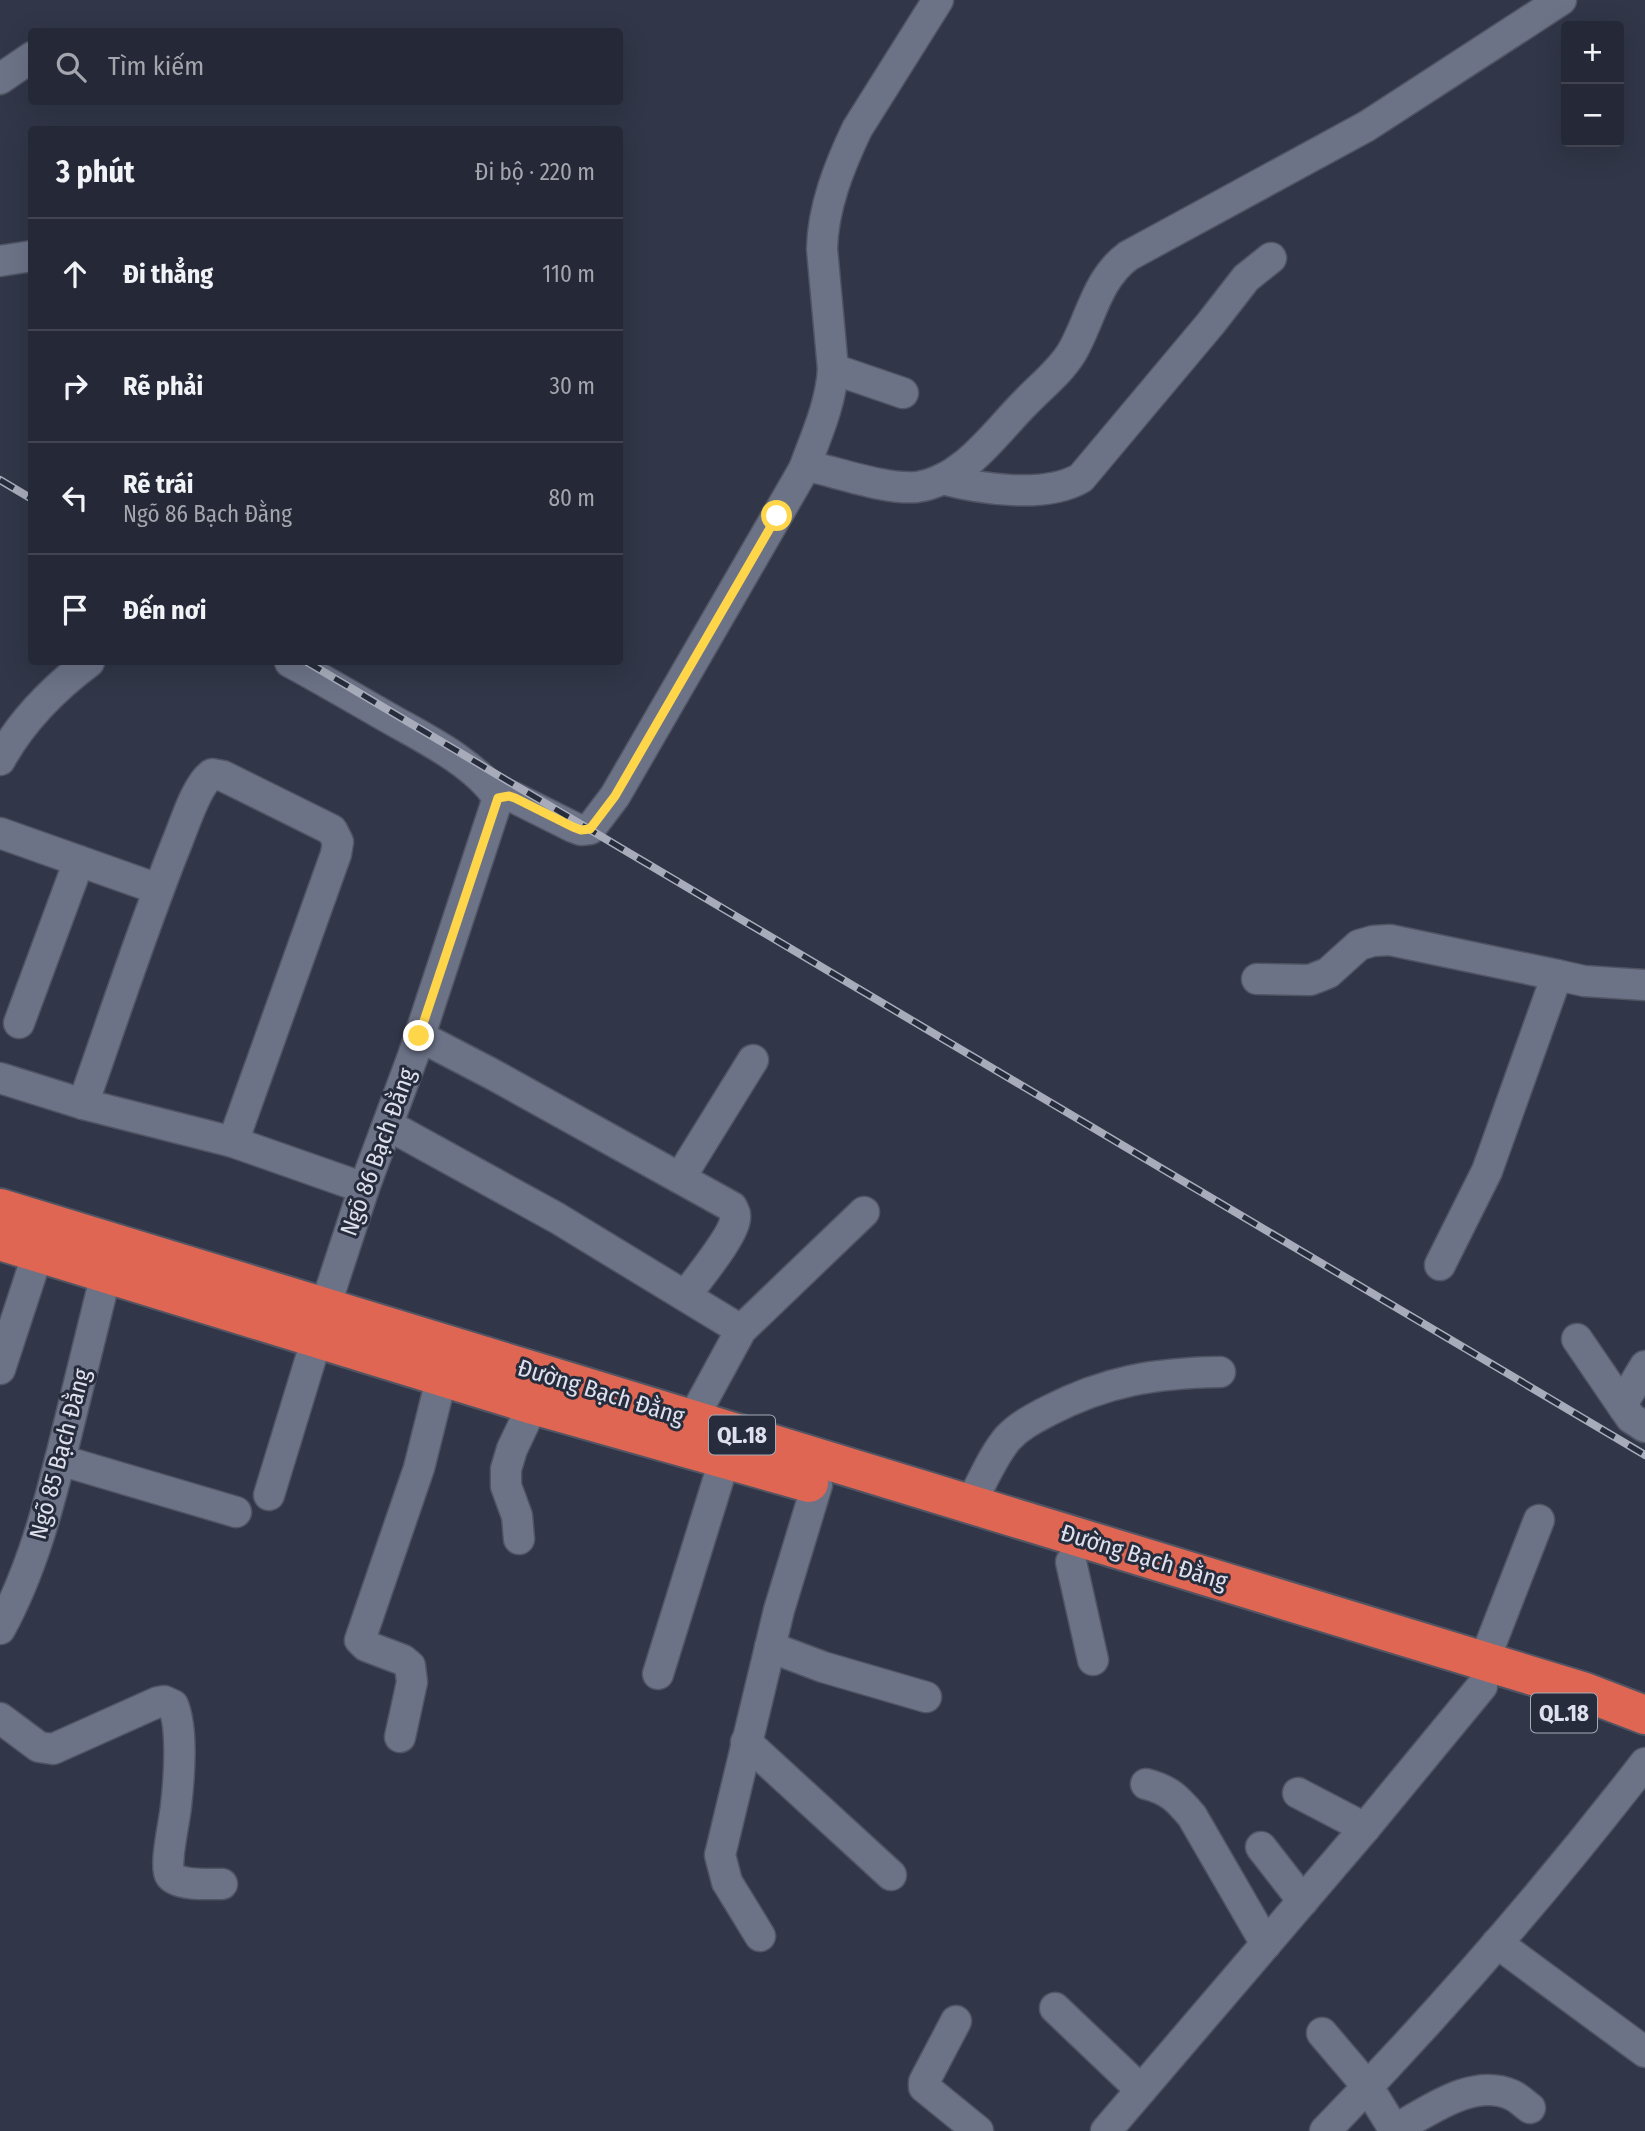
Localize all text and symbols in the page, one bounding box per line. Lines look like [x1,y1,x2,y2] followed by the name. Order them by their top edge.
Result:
[1561,21,1624,147] map controls
[1561,21,1624,84] button: +
[28,28,623,105] search box
[52,48,90,86] icon: search
[108,51,204,82] text: Tìm kiếm
[1561,84,1624,147] button: −
[56,154,135,190] text: 3 phút
[475,158,595,186] text: Đi bộ · 220 m
[56,255,94,293] icon: ahead
[123,259,213,290] text: Đi thẳng
[542,260,595,288] text: 110 m
[56,367,94,405] icon: right
[123,371,203,402] text: Rẽ phải
[550,372,595,400] text: 30 m
[123,469,193,500] text: Rẽ trái
[56,479,94,517] icon: left
[548,484,595,512] text: 80 m
[123,500,292,528] text: Ngõ 86 Bạch Đằng
[761,500,792,531] route start
[56,591,94,629] icon: arrive
[123,595,206,626] text: Đến nơi
[403,1020,434,1051] route end
[334,1063,422,1240] street label: Ngõ 86 Bạch Đằng
[514,1352,689,1431] street label: Đường Bạch Đằng
[23,1365,96,1542] street label: Ngõ 85 Bạch Đằng
[709,1416,775,1454] road number: QL.18
[1057,1517,1232,1596] street label: Đường Bạch Đằng
[1531,1694,1597,1732] road number: QL.18

